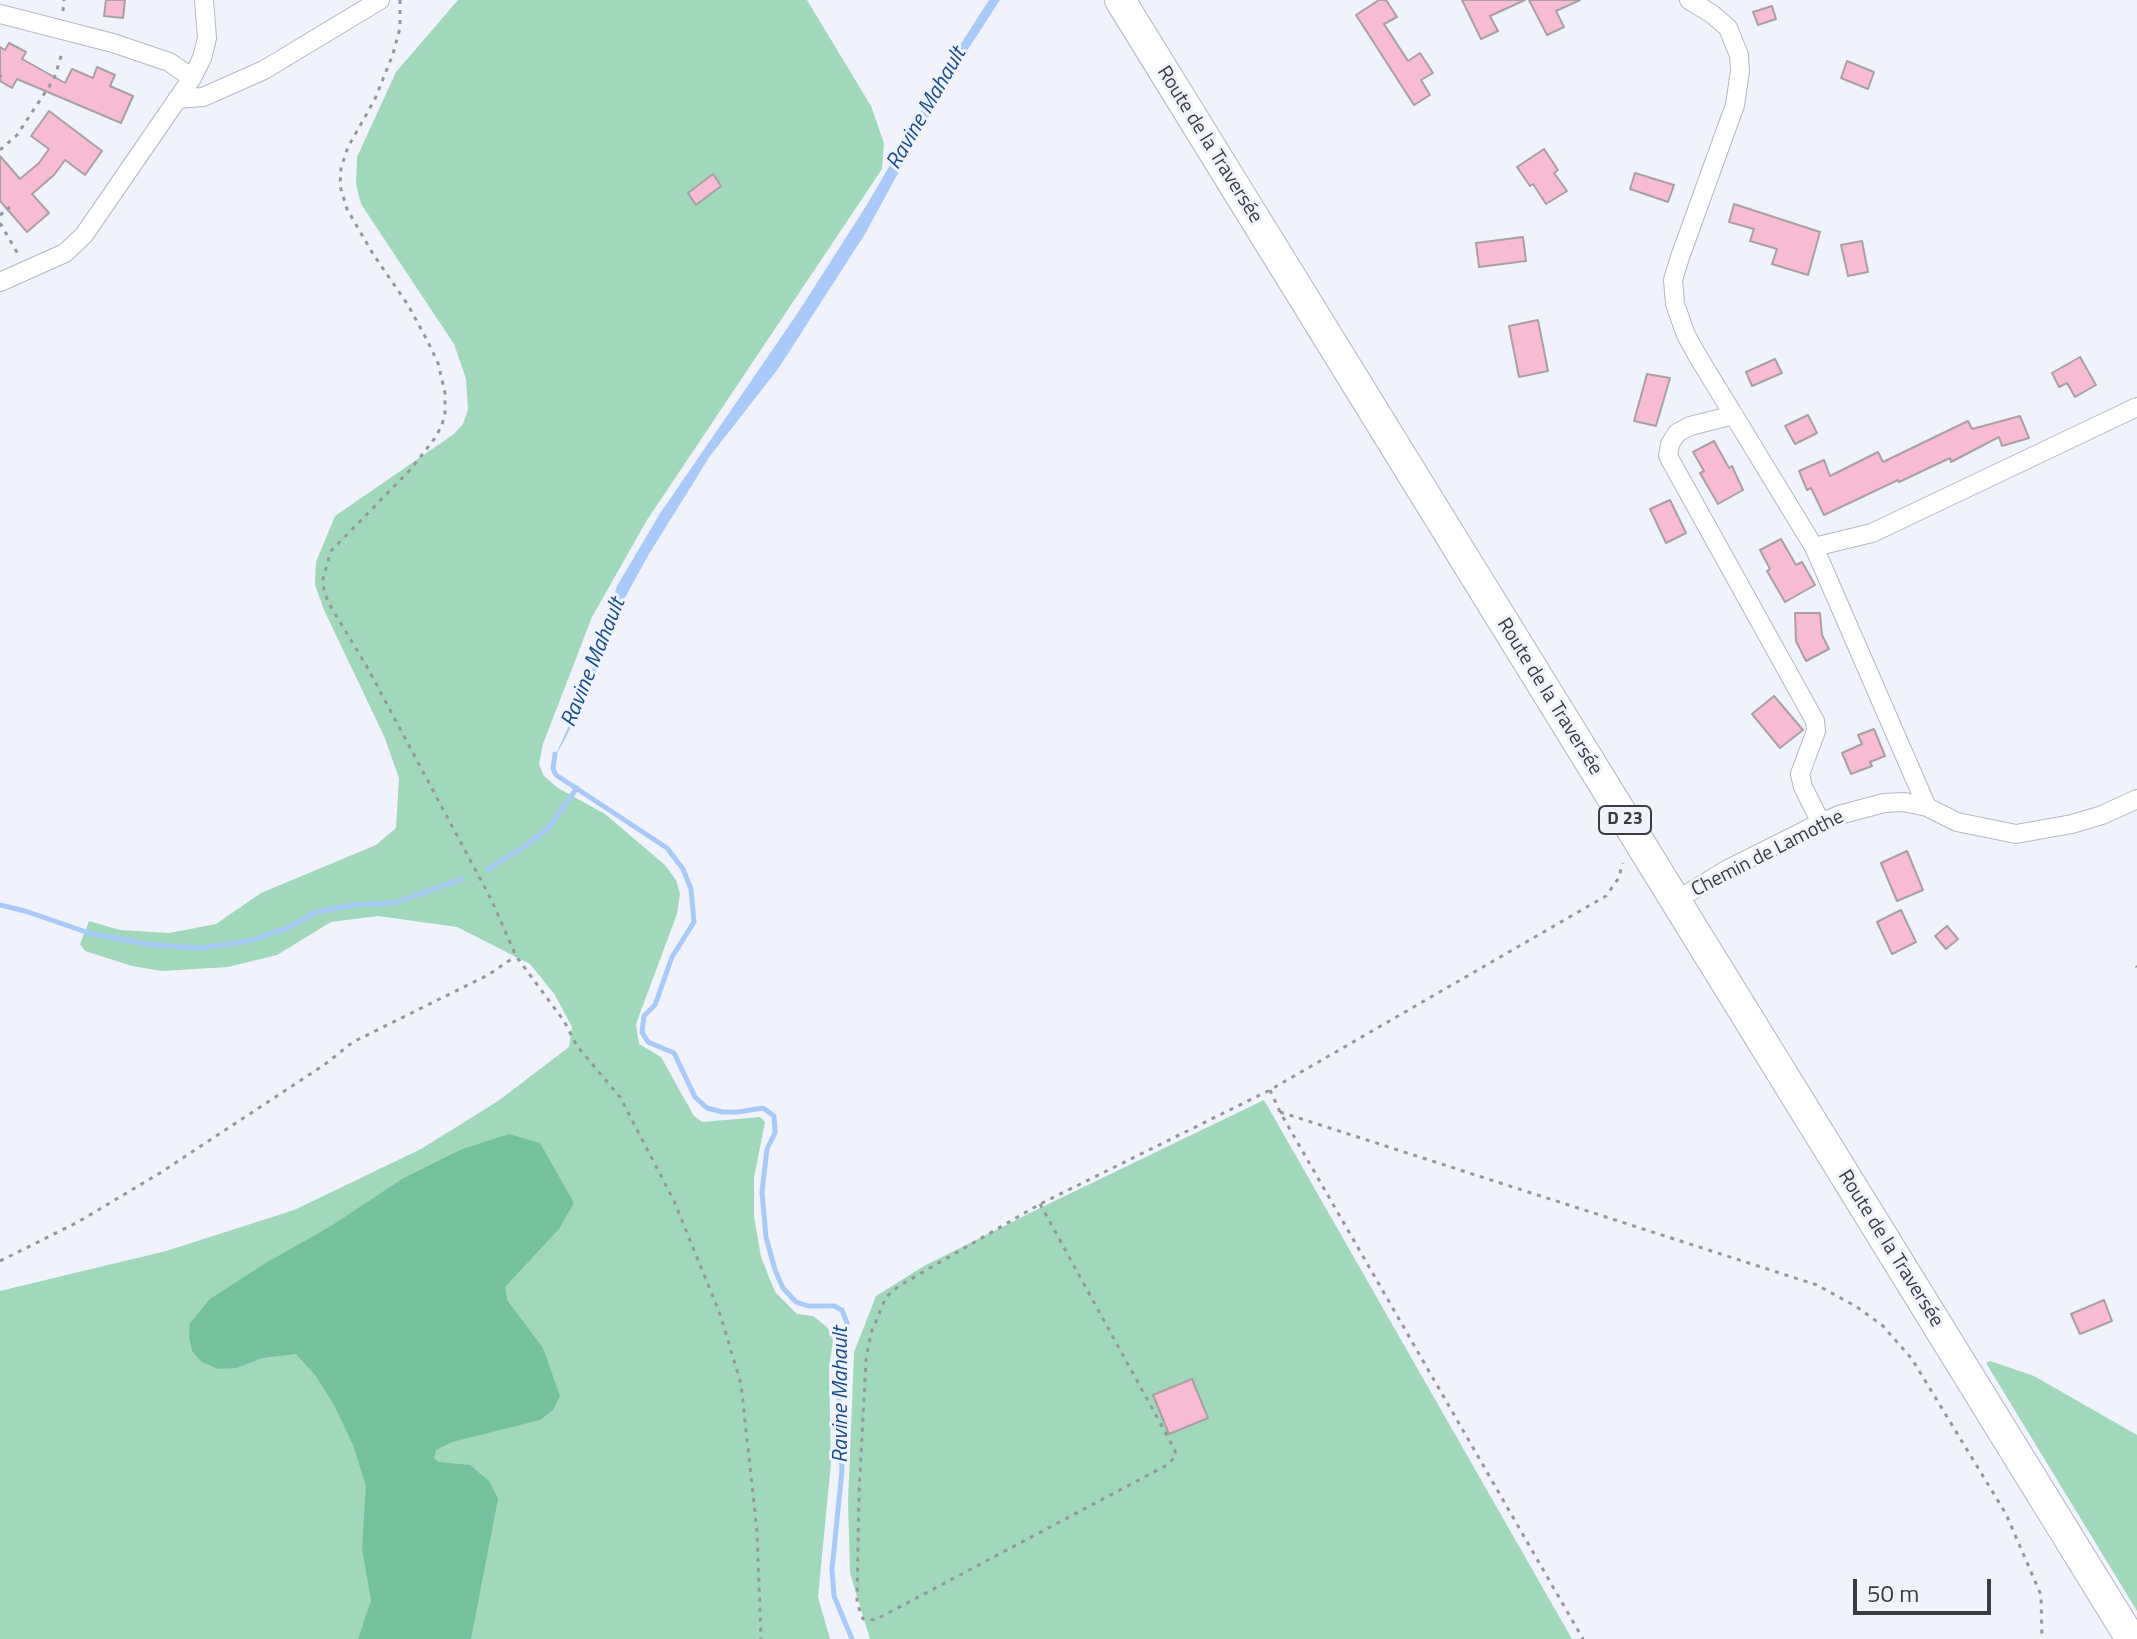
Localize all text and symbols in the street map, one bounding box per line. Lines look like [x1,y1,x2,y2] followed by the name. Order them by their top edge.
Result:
[881,43,973,175] water label: Ravine Mahault
[1151,62,1267,228] street label: Route de la Traversée
[556,595,632,731] water label: Ravine Mahault
[1491,614,1607,780] street label: Route de la Traversée
[1688,805,1848,903] street label: Chemin de Lamothe
[1599,806,1651,834] road number: D 23
[1832,1166,1948,1332] street label: Route de la Traversée
[829,1327,855,1463] water label: Ravine Mahault
[1857,1563,1995,1613] scale bar
[1867,1575,1919,1611] text: 50 m

